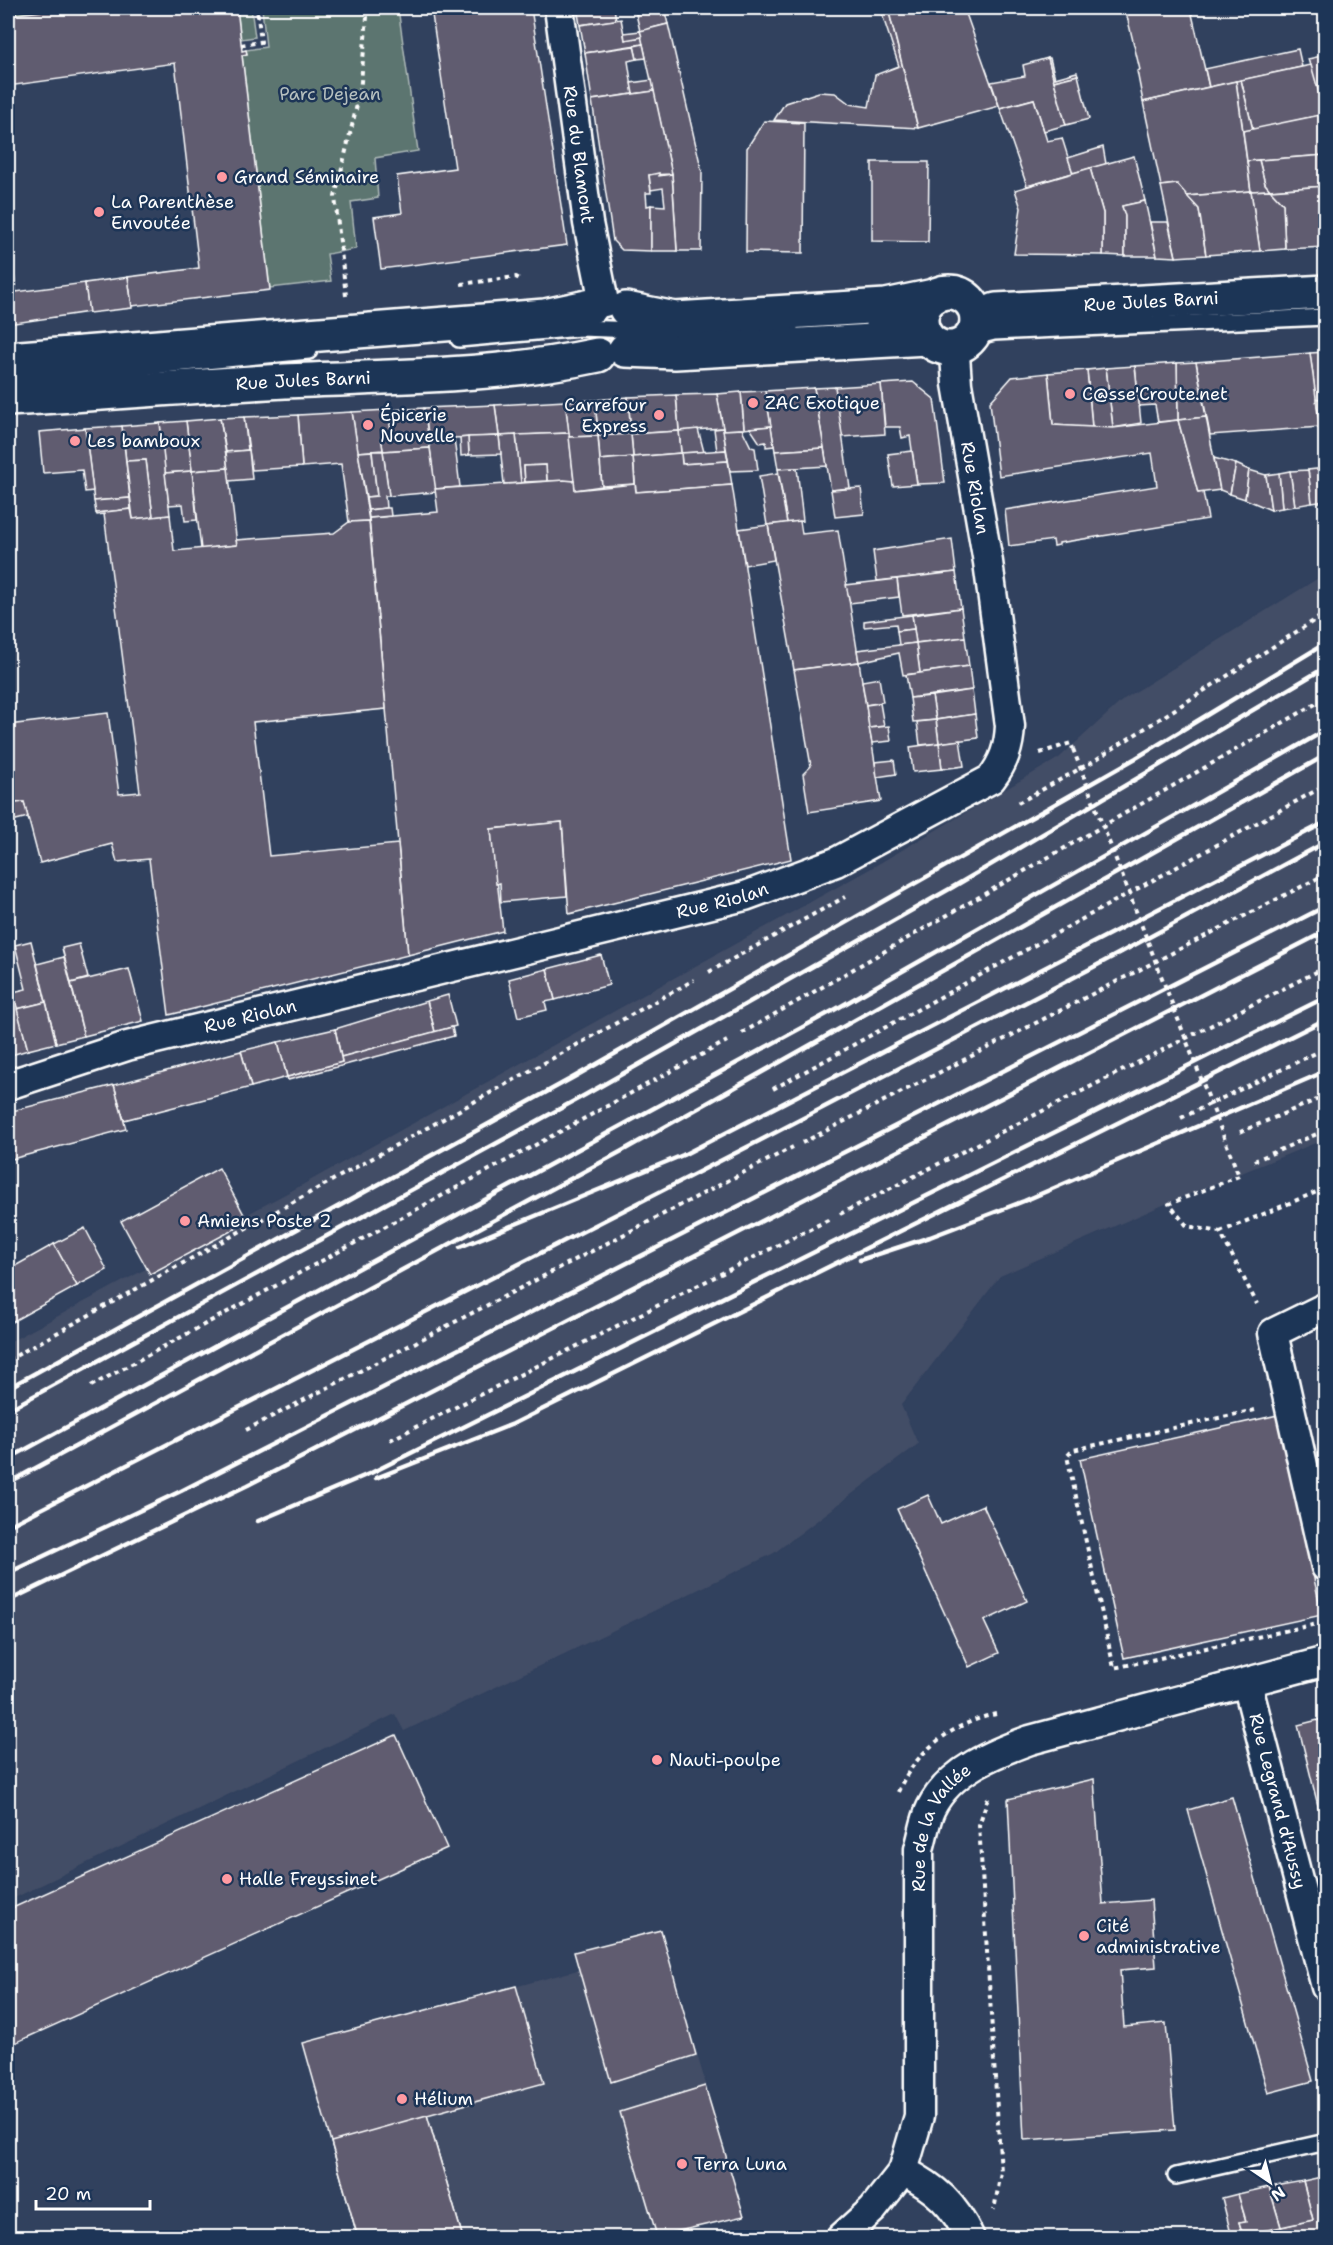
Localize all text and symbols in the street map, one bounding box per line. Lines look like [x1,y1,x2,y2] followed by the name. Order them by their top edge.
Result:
[279,82,381,106] park label: Parc Dejean
[558,84,600,225] street label: Rue du Blamont
[234,165,379,189] place label: Grand Séminaire
[215,170,229,184] marker: Grand Séminaire
[111,190,234,235] place label: La Parenthèse Envoutée
[92,205,106,219] marker: La Parenthèse Envoutée
[1083,286,1219,317] street label: Rue Jules Barni
[235,366,371,396] street label: Rue Jules Barni
[1082,382,1228,406] place label: C@sse'Croute.net
[1063,387,1077,401] marker: C@sse'Croute.net
[765,391,880,415] place label: ZAC Exotique
[564,393,647,438] place label: Carrefour Express
[746,396,760,410] marker: ZAC Exotique
[380,403,455,448] place label: Épicerie Nouvelle
[652,408,666,422] marker: Carrefour Express
[361,418,375,432] marker: Épicerie Nouvelle
[87,429,200,453] place label: Les bamboux
[68,434,82,448] marker: Les bamboux
[955,440,995,536] street label: Rue Riolan
[674,876,772,924] street label: Rue Riolan
[202,993,299,1039] street label: Rue Riolan
[197,1209,332,1233] place label: Amiens Poste 2
[178,1214,192,1228] marker: Amiens Poste 2
[1243,1711,1312,1891] street label: Rue Legrand d'Aussy
[669,1748,781,1772] place label: Nauti-poulpe
[650,1753,664,1767] marker: Nauti-poulpe
[906,1758,976,1892] street label: Rue de la Vallée
[239,1867,378,1891] place label: Halle Freyssinet
[220,1872,234,1886] marker: Halle Freyssinet
[1096,1914,1221,1959] place label: Cité administrative
[1077,1929,1091,1943] marker: Cité administrative
[414,2087,473,2111] place label: Hélium
[395,2092,409,2106] marker: Hélium
[694,2152,787,2176] place label: Terra Luna
[1240,2152,1300,2212] north arrow
[675,2157,689,2171] marker: Terra Luna
[36,2173,150,2211] scale bar
[45,2182,91,2206] text: 20 m
[1267,2182,1290,2206] text: N

